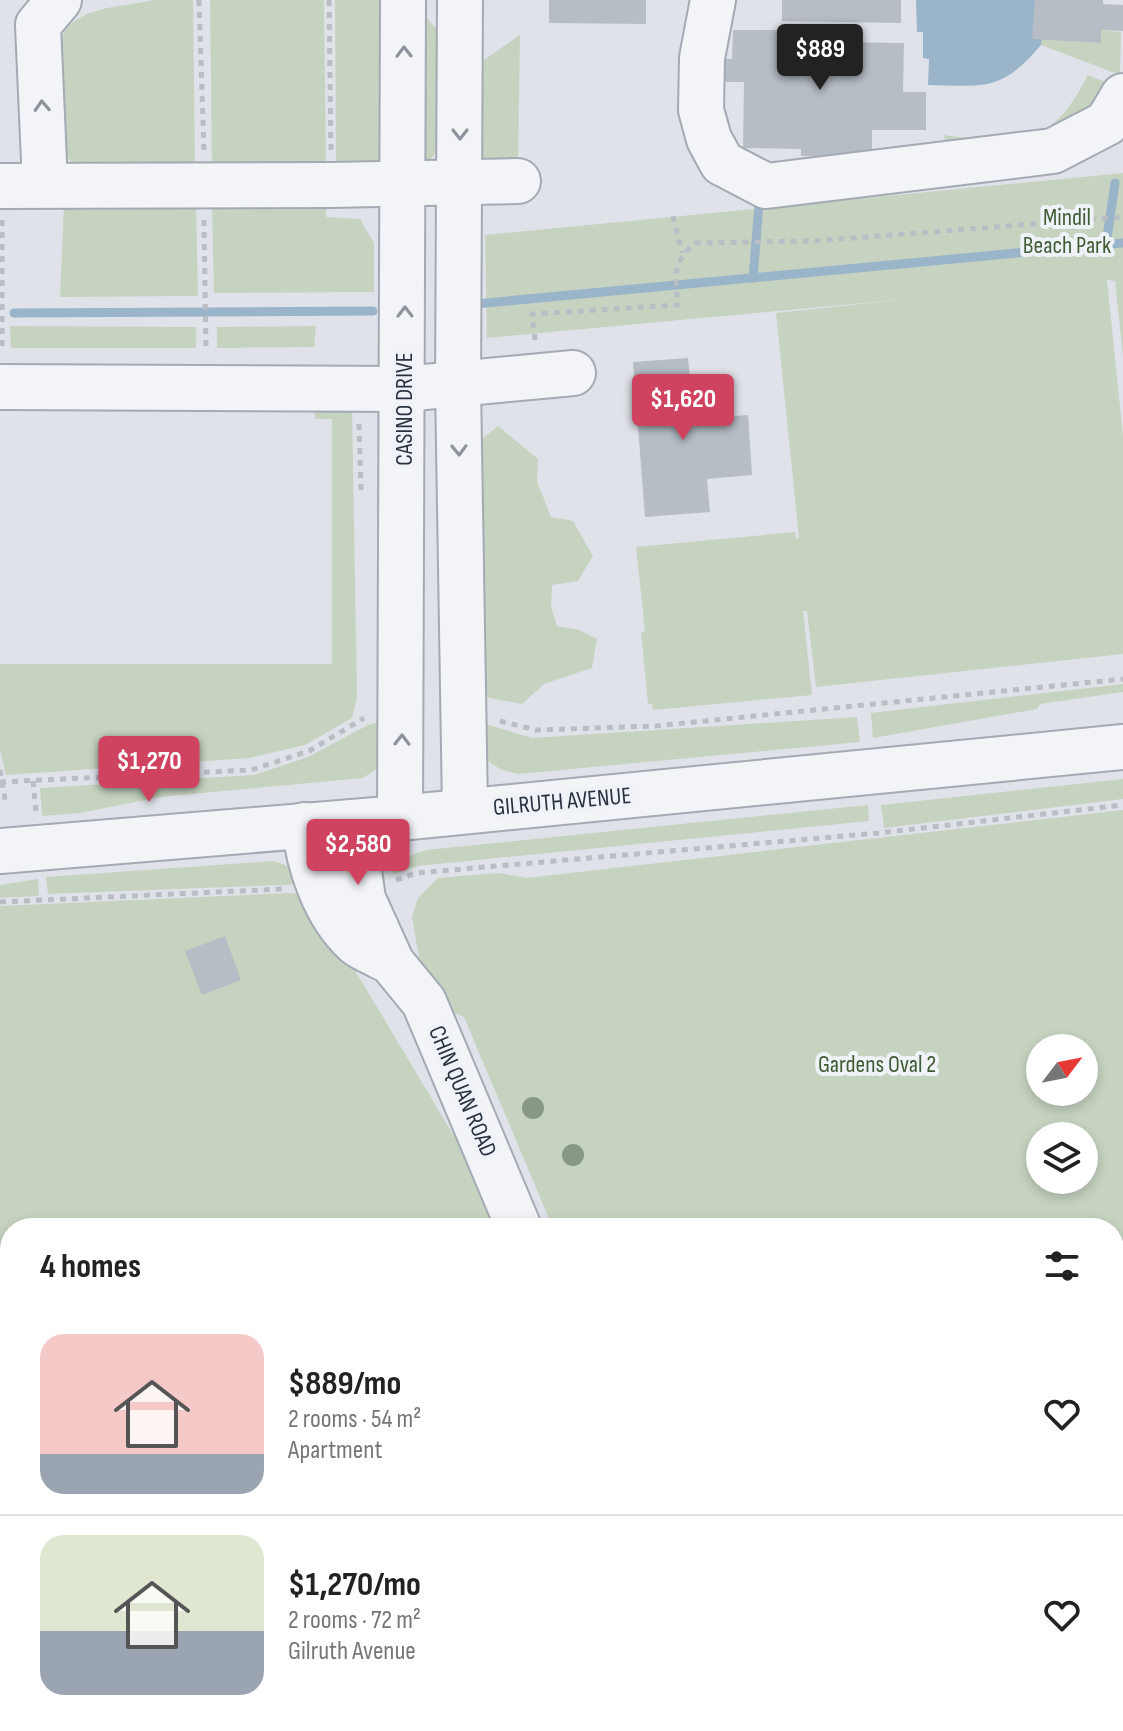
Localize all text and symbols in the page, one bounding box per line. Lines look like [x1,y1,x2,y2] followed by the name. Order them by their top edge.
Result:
[773,24,867,92] pin: $889
[795,34,845,65] text: $889
[395,45,413,58] one-way arrow
[33,99,50,112] one-way arrow
[451,128,469,141] one-way arrow
[1023,203,1111,260] park label: Mindil Beach Park
[396,305,414,318] one-way arrow
[390,352,419,466] street label: CASINO DRIVE
[618,374,748,442] pin: $1,620
[650,384,716,415] text: $1,620
[450,444,467,457] one-way arrow
[393,733,410,746] one-way arrow
[84,736,214,804] pin: $1,270
[116,746,182,777] text: $1,270
[492,781,632,822] street label: GILRUTH AVENUE
[293,819,423,887] pin: $2,580
[325,829,391,860] text: $2,580
[422,1021,503,1161] street label: CHIN QUAN ROAD
[1026,1034,1098,1106] north arrow
[1026,1034,1098,1194] map controls
[818,1050,936,1079] park label: Gardens Oval 2
[1026,1122,1098,1194] button: layers
[1040,1244,1084,1288] icon: filters
[40,1246,141,1287] text: 4 homes
[288,1363,401,1404] text: $889/mo
[104,1366,200,1462] icon: home
[1040,1392,1084,1436] icon: heart
[288,1404,421,1435] text: 2 rooms · 54 m²
[288,1435,382,1466] text: Apartment
[288,1564,421,1605] text: $1,270/mo
[104,1567,200,1663] icon: home
[1040,1593,1084,1637] icon: heart
[288,1605,421,1636] text: 2 rooms · 72 m²
[288,1636,416,1667] text: Gilruth Avenue

